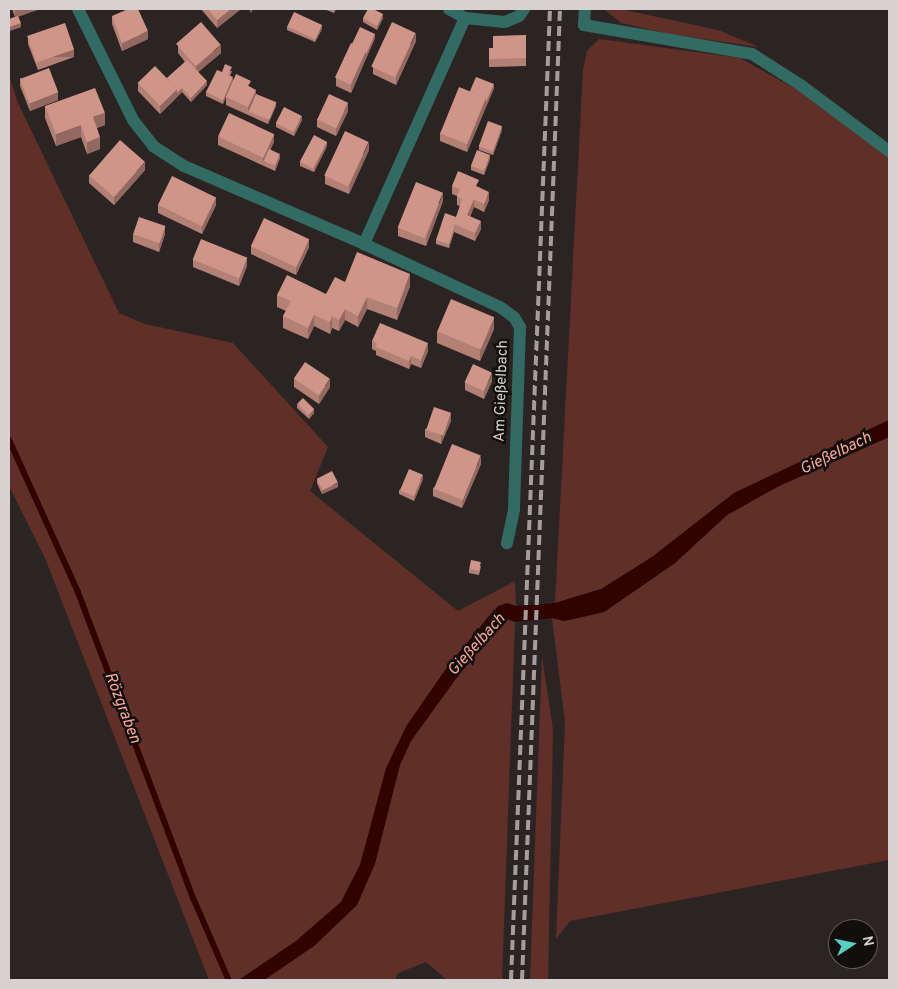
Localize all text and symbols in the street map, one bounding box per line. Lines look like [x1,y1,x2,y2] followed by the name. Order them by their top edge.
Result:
[491,340,513,442] street label: Am Gießelbach
[797,428,875,480] water label: Gießelbach
[444,610,510,680] water label: Gießelbach
[100,670,144,746] water label: Rözgraben
[828,919,878,969] north arrow
[858,935,877,948] text: N

